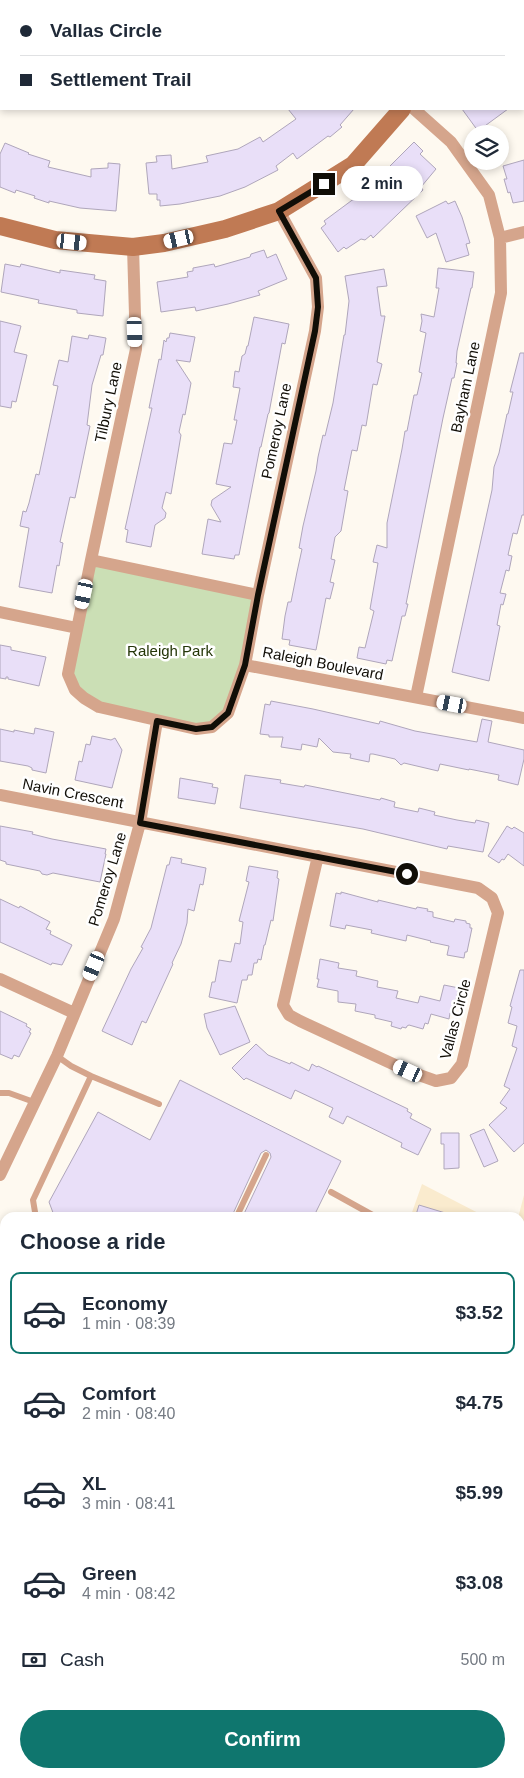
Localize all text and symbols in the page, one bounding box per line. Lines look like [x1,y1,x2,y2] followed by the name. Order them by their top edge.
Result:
[50,20,162,41] text: Vallas Circle
[50,69,192,90] text: Settlement Trail
[464,125,509,170] map controls
[464,125,509,170] button: layers
[342,166,424,202] callout: 2 min
[313,173,335,195] route end
[361,175,403,192] text: 2 min
[162,228,195,250] car
[56,233,87,251] car
[126,317,143,347] car
[447,340,483,434] street label: Bayham Lane
[91,360,125,444] street label: Tilbury Lane
[258,382,294,480] street label: Pomeroy Lane
[73,578,94,610] car
[127,642,213,659] park label: Raleigh Park
[261,643,385,683] street label: Raleigh Boulevard
[435,694,468,714] car
[21,775,126,811] street label: Navin Crescent
[85,830,129,928] street label: Pomeroy Lane
[396,863,418,885] route start
[81,949,106,983] car
[436,977,474,1061] street label: Vallas Circle
[391,1058,424,1084] car
[20,1229,165,1254] text: Choose a ride
[22,1291,67,1336] icon: car
[82,1293,168,1314] text: Economy
[455,1302,503,1323] text: $3.52
[82,1315,175,1332] text: 1 min · 08:39
[22,1381,67,1426] icon: car
[82,1383,156,1404] text: Comfort
[455,1392,503,1413] text: $4.75
[82,1405,175,1422] text: 2 min · 08:40
[22,1471,67,1516] icon: car
[82,1473,106,1494] text: XL
[455,1482,503,1503] text: $5.99
[82,1495,175,1512] text: 3 min · 08:41
[22,1561,67,1606] icon: car
[82,1563,137,1584] text: Green
[455,1572,503,1593] text: $3.08
[82,1585,175,1602] text: 4 min · 08:42
[20,1646,48,1674] icon: cash
[60,1649,104,1670] text: Cash
[461,1651,505,1668] text: 500 m
[20,1710,505,1768] button: Confirm

